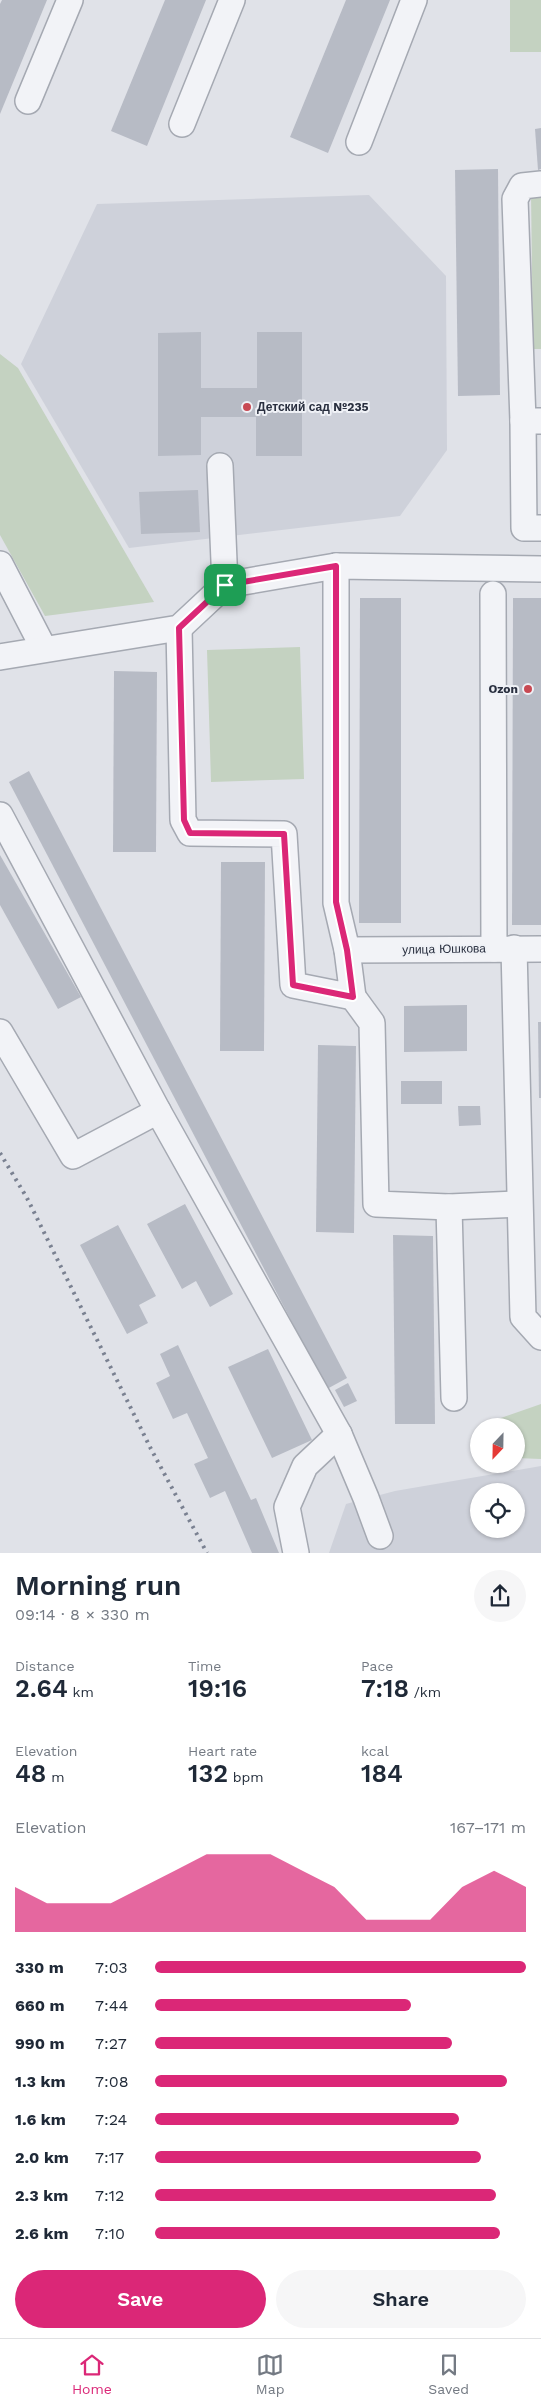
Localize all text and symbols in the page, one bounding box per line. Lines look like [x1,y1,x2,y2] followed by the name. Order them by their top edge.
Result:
[257,400,369,414] place label: Детский сад №235
[241,401,253,413] marker: Детский сад №235
[204,564,246,606] pin
[211,571,239,599] icon: arrive
[488,682,518,696] place label: Ozon
[522,683,534,695] marker: Ozon
[402,941,486,957] street label: улица Юшкова
[470,1418,525,1472] north arrow
[470,1418,525,1538] map controls
[470,1483,525,1538] button: locate
[15,1569,181,1602] text: Morning run
[474,1570,526,1622] button: share
[15,1605,150,1624] text: 09:14 · 8 × 330 m
[15,1658,75,1674] text: Distance
[188,1658,221,1674] text: Time
[361,1658,393,1674] text: Pace
[15,1674,68,1703] text: 2.64
[188,1674,247,1703] text: 19:16
[361,1674,409,1703] text: 7:18
[68,1684,94,1700] text: km
[409,1684,441,1700] text: /km
[15,1743,78,1759] text: Elevation
[188,1743,257,1759] text: Heart rate
[361,1743,389,1759] text: kcal
[15,1759,46,1788] text: 48
[188,1759,228,1788] text: 132
[361,1759,403,1788] text: 184
[46,1769,65,1785] text: m
[228,1769,264,1785] text: bpm
[15,1818,86,1837] text: Elevation
[450,1818,526,1837] text: 167–171 m
[15,1958,64,1977] text: 330 m
[95,1958,128,1977] text: 7:03
[15,1996,65,2015] text: 660 m
[95,1996,128,2015] text: 7:44
[15,2034,65,2053] text: 990 m
[95,2034,127,2053] text: 7:27
[15,2072,66,2091] text: 1.3 km
[95,2072,129,2091] text: 7:08
[15,2110,66,2129] text: 1.6 km
[95,2110,127,2129] text: 7:24
[15,2148,69,2167] text: 2.0 km
[95,2148,124,2167] text: 7:17
[15,2186,68,2205] text: 2.3 km
[95,2186,124,2205] text: 7:12
[15,2224,69,2243] text: 2.6 km
[95,2224,125,2243] text: 7:10
[15,2270,266,2328] button: Save
[276,2270,526,2328] button: Share
[72,2351,112,2397] tab: Home
[256,2351,284,2397] tab: Map
[428,2351,469,2397] tab: Saved

